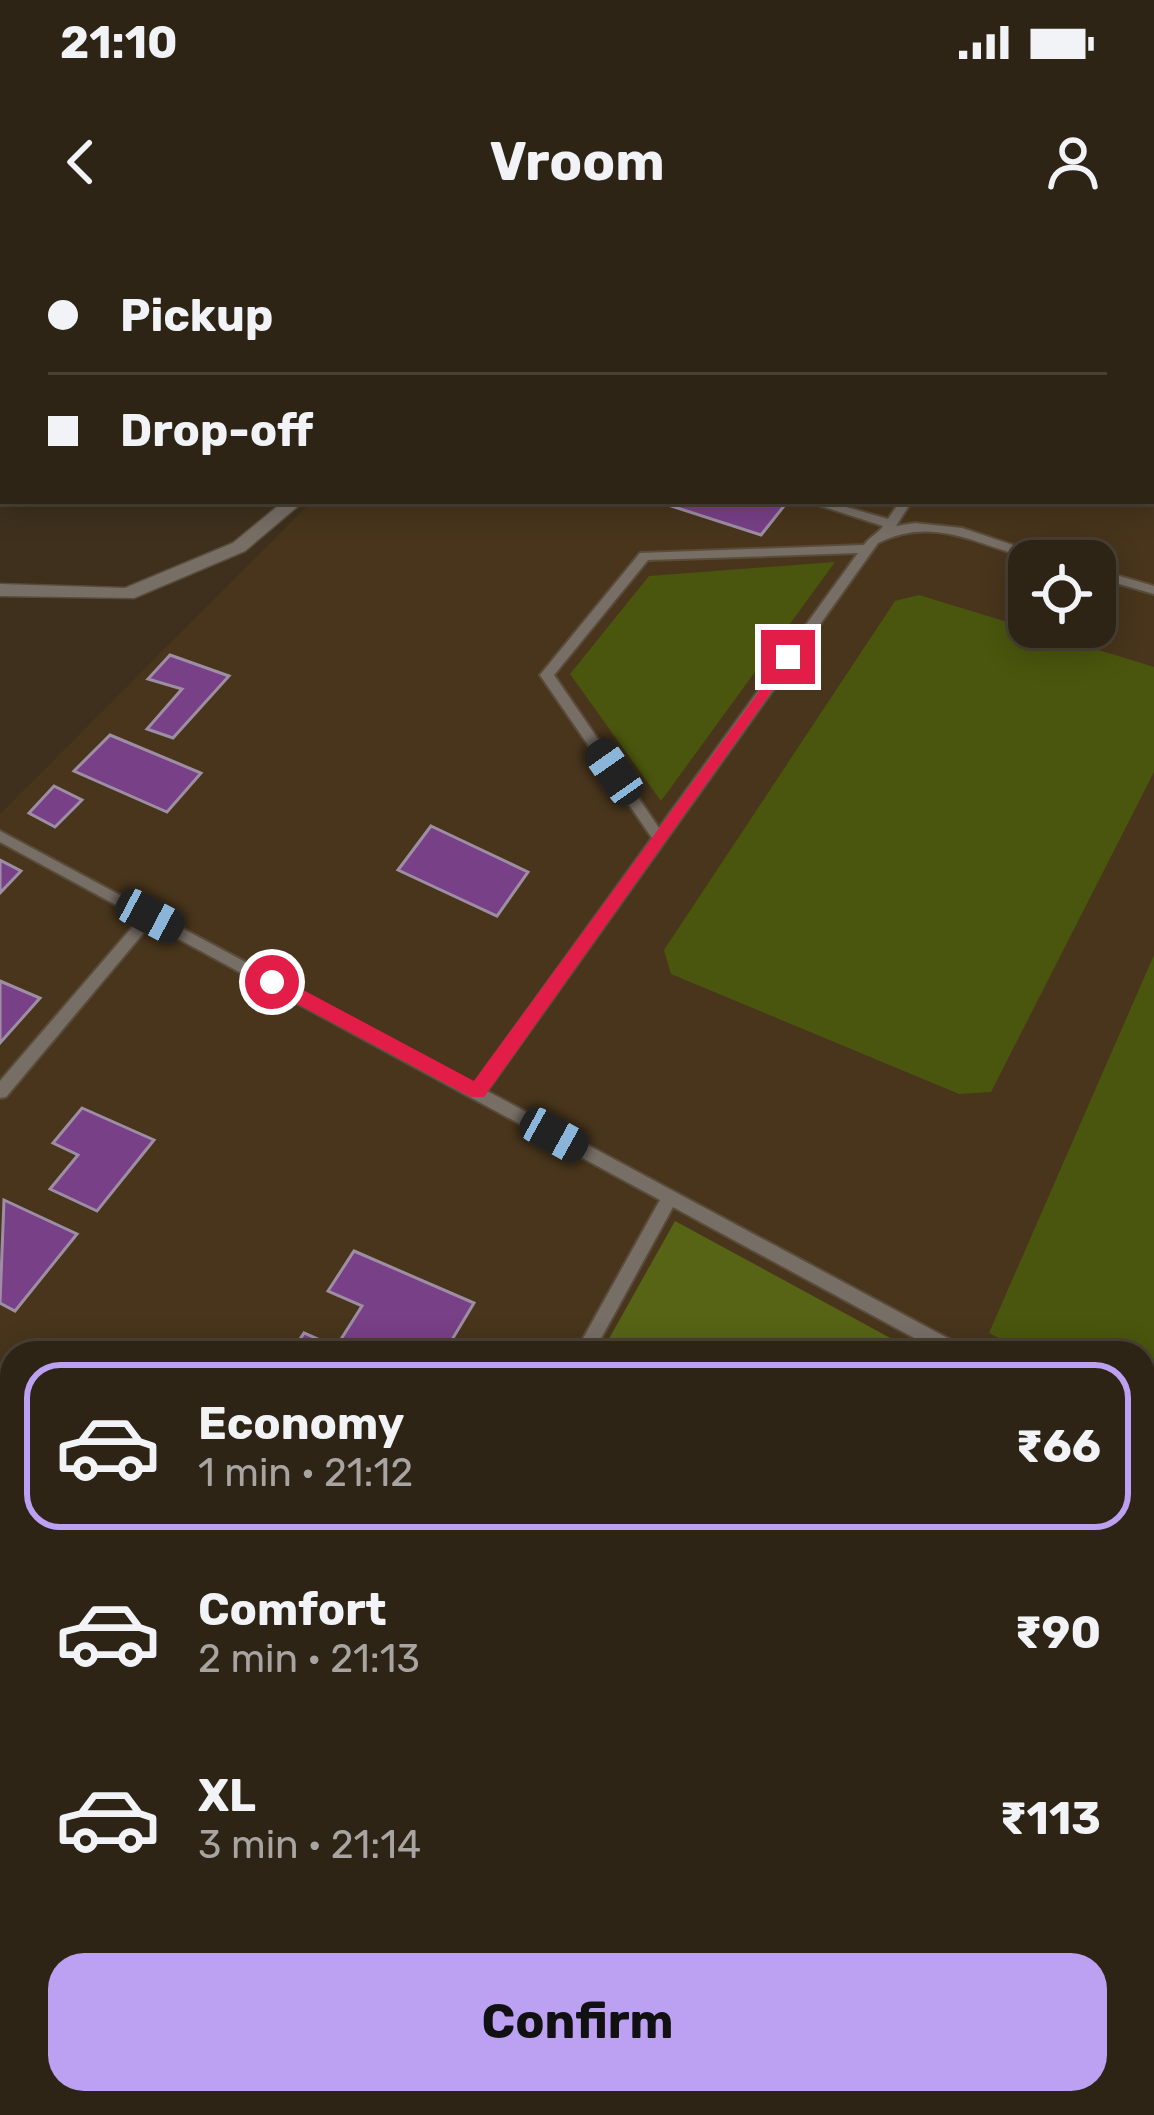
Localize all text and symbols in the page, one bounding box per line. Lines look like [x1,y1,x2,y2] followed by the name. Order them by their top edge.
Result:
[60,16,178,69] text: 21:10
[48,129,114,195] icon: back
[1040,129,1106,195] icon: person
[489,130,665,194] text: Vroom
[120,289,273,342] text: Pickup
[120,404,313,457] text: Drop-off
[1008,540,1116,648] map controls
[1008,540,1116,648] button: locate
[761,630,815,684] route end
[579,732,649,812] car
[110,883,190,949] car
[245,955,299,1009] route start
[514,1102,594,1168] car
[54,1392,162,1500] icon: car
[198,1397,404,1450] text: Economy
[1015,1420,1101,1473] text: ₹66
[198,1450,413,1496] text: 1 min · 21:12
[54,1578,162,1686] icon: car
[198,1583,387,1636] text: Comfort
[1015,1606,1101,1659] text: ₹90
[198,1636,420,1682] text: 2 min · 21:13
[54,1764,162,1872] icon: car
[198,1769,256,1822] text: XL
[1000,1792,1101,1845] text: ₹113
[198,1822,421,1868] text: 3 min · 21:14
[48,1953,1107,2091] button: Confirm

